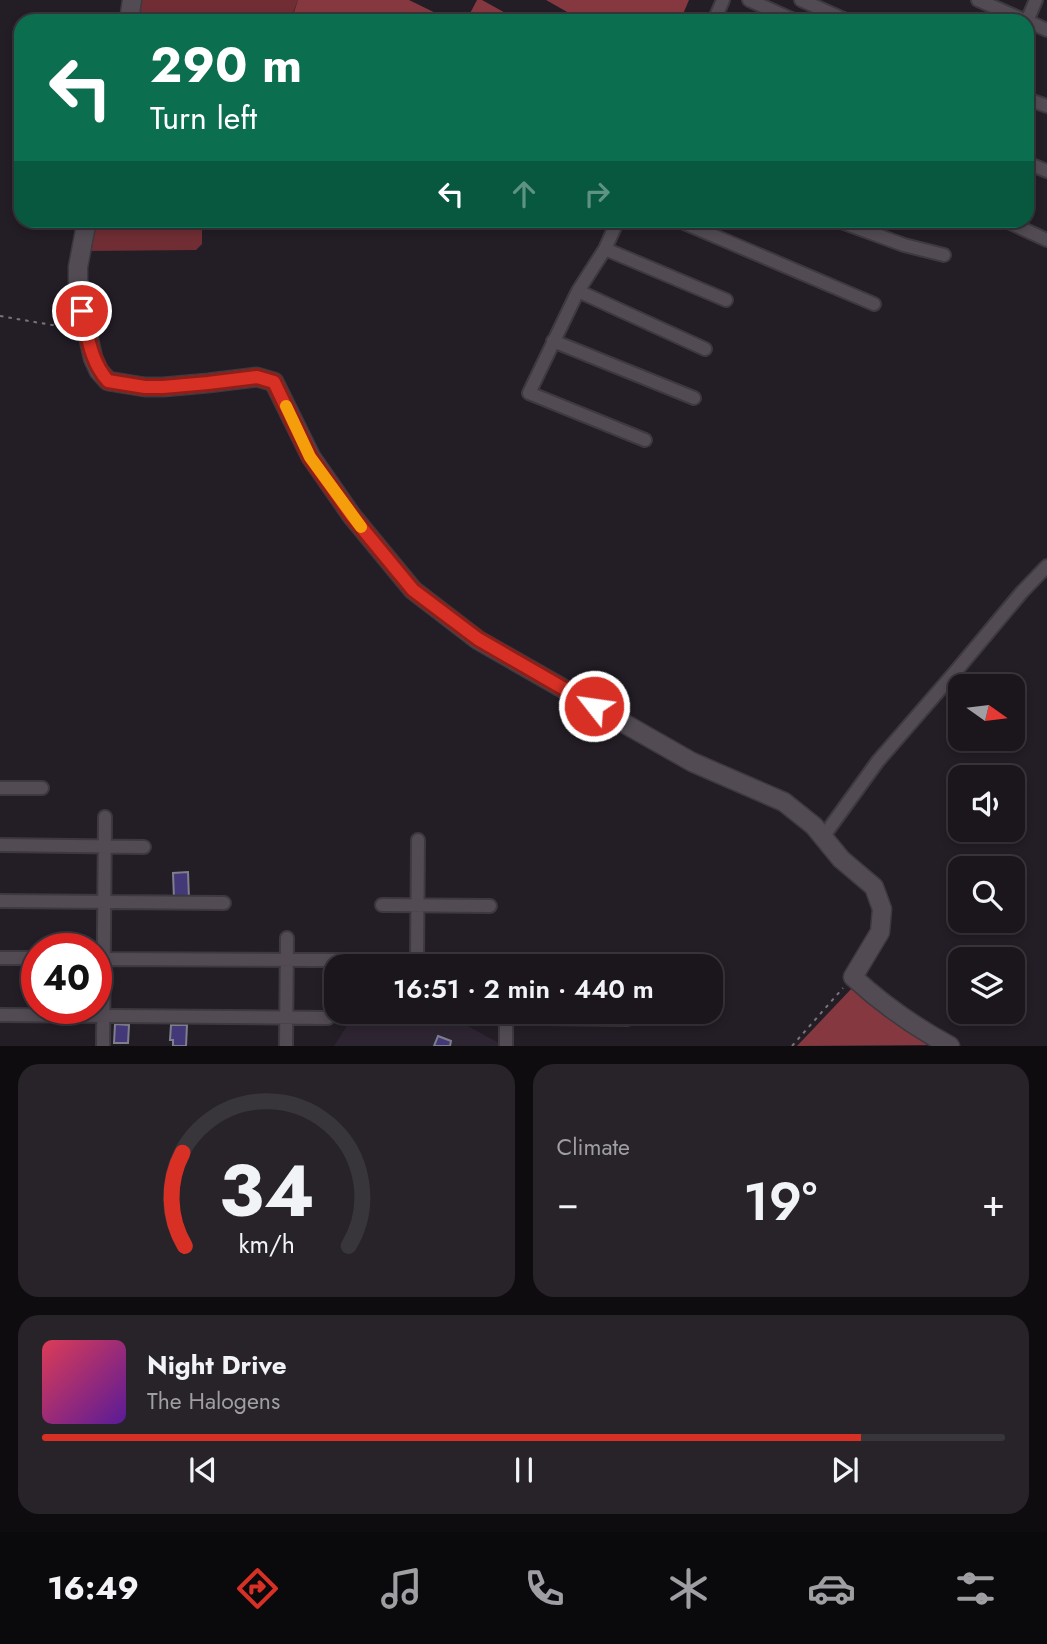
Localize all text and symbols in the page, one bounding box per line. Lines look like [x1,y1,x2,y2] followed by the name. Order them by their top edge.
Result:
[150,30,302,100] text: 290 m
[35,42,126,133] icon: left
[150,95,257,141] text: Turn left
[432,175,470,213] icon: left
[505,175,543,213] icon: ahead
[578,175,616,213] icon: right
[52,281,112,341] pin
[63,292,101,330] icon: arrive
[557,669,631,743] position arrow
[948,674,1026,751] north arrow
[948,674,1025,1024] map controls
[948,765,1025,842] button: sound
[948,856,1025,933] button: search
[21,933,112,1024] speed limit sign: 40
[948,947,1025,1024] button: layers
[393,970,654,1008] text: 16:51 · 2 min · 440 m
[557,1130,630,1164] text: Climate
[218,1139,314,1244] text: 34
[743,1164,817,1240] text: 19°
[557,1175,579,1230] text: −
[982,1175,1005,1230] text: +
[238,1226,295,1262] text: km/h
[147,1346,287,1384] text: Night Drive
[147,1384,280,1418] text: The Halogens
[184,1451,222,1489] icon: previous
[505,1451,543,1489] icon: pause
[826,1451,864,1489] icon: next
[233,1564,282,1613] icon: directions
[377,1564,426,1613] icon: music
[520,1564,569,1613] icon: phone
[664,1564,713,1613] icon: climate
[807,1564,856,1613] icon: car
[951,1564,1000,1613] icon: filters
[47,1565,139,1611] text: 16:49

